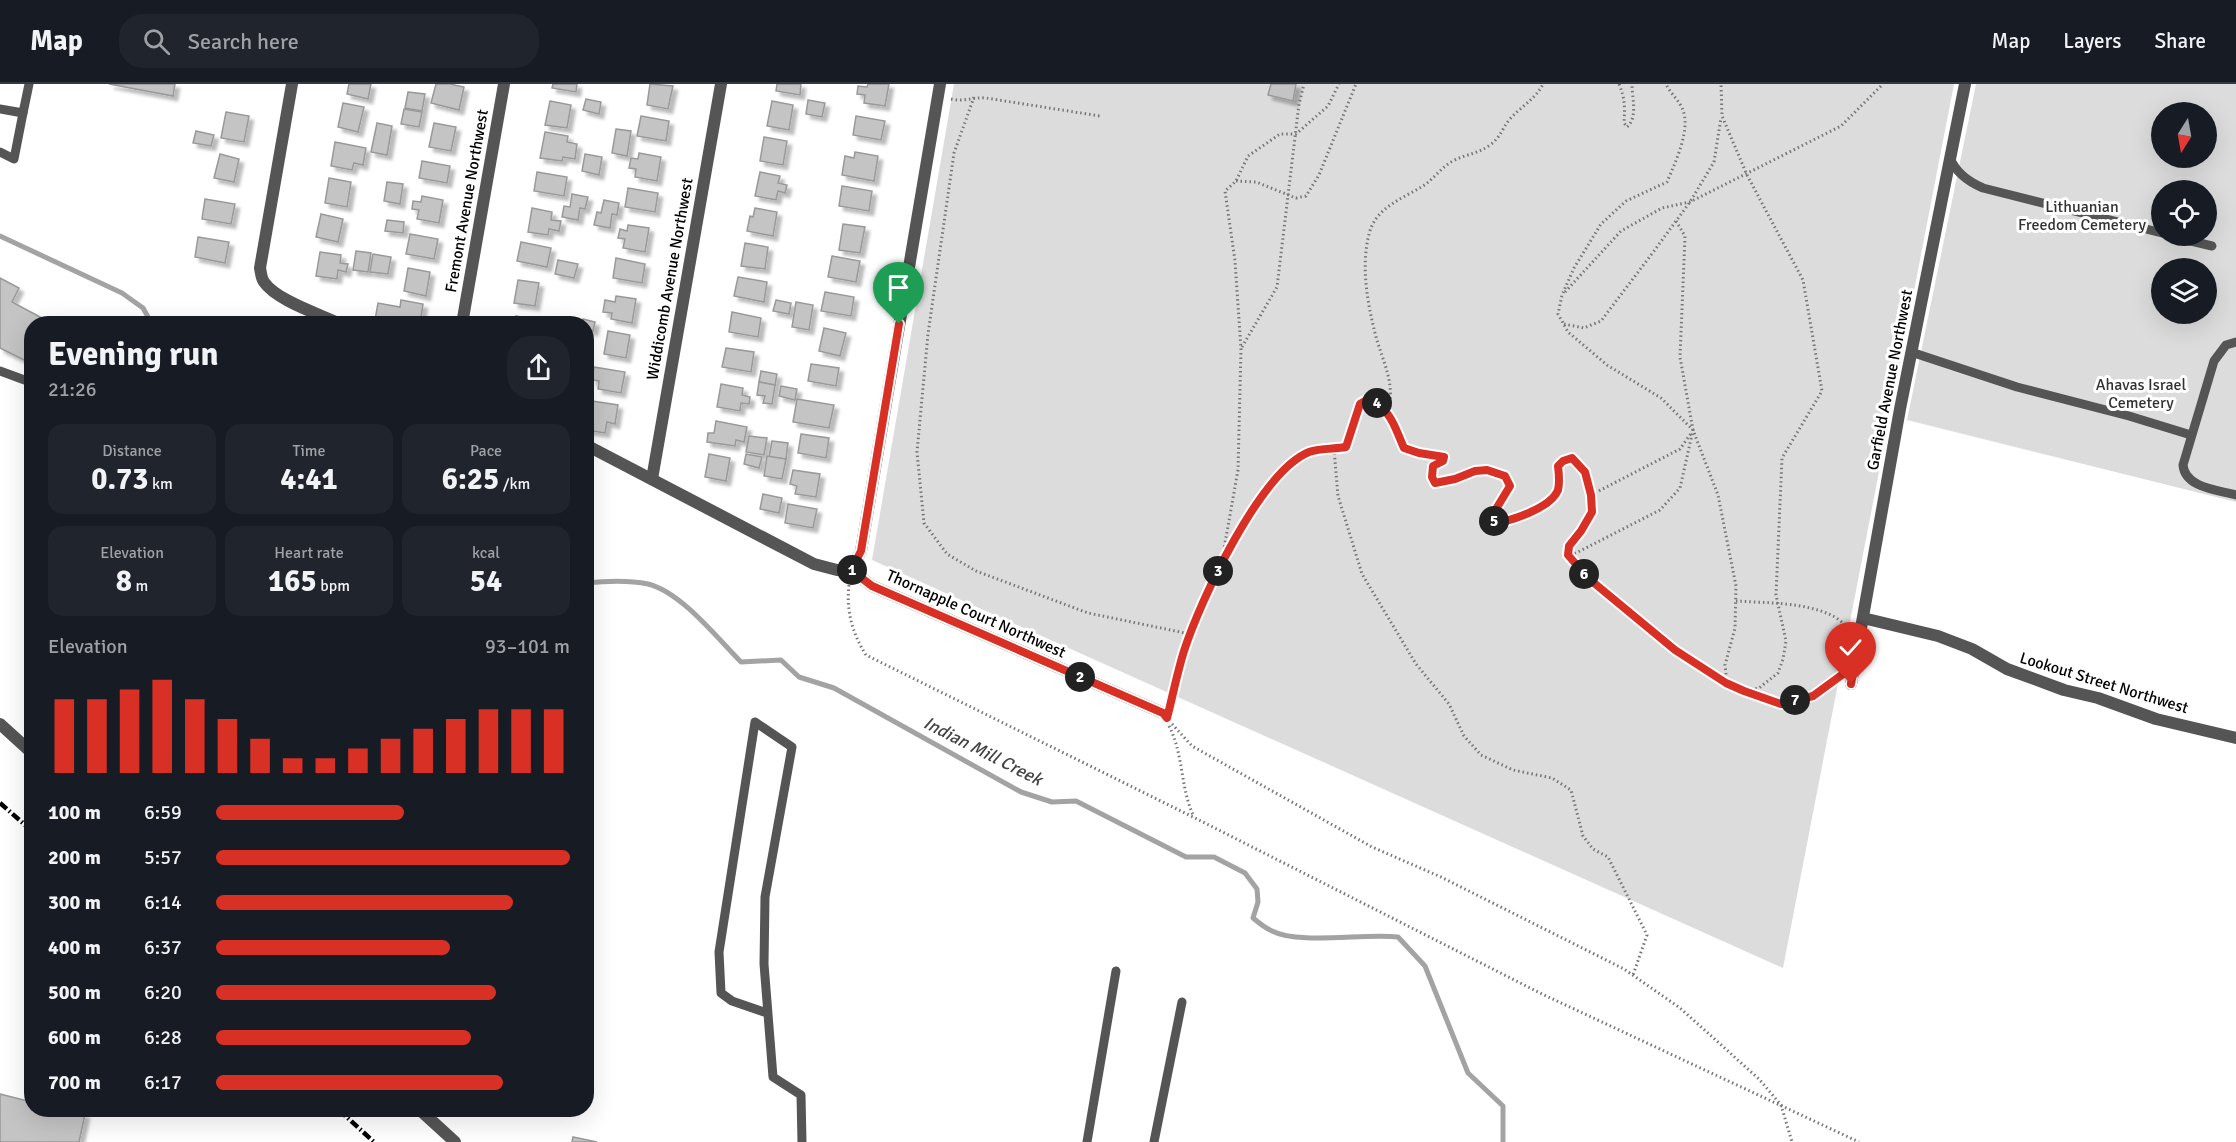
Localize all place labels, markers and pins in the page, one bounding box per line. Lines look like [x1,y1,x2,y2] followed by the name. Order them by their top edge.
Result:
[873,262,924,324] pin
[1362,388,1392,418] pin: 4
[1479,506,1509,536] pin: 5
[837,555,867,585] pin: 1
[1203,556,1233,586] pin: 3
[1569,559,1599,589] pin: 6
[1825,622,1876,684] pin
[1065,662,1095,692] pin: 2
[1780,685,1810,715] pin: 7

